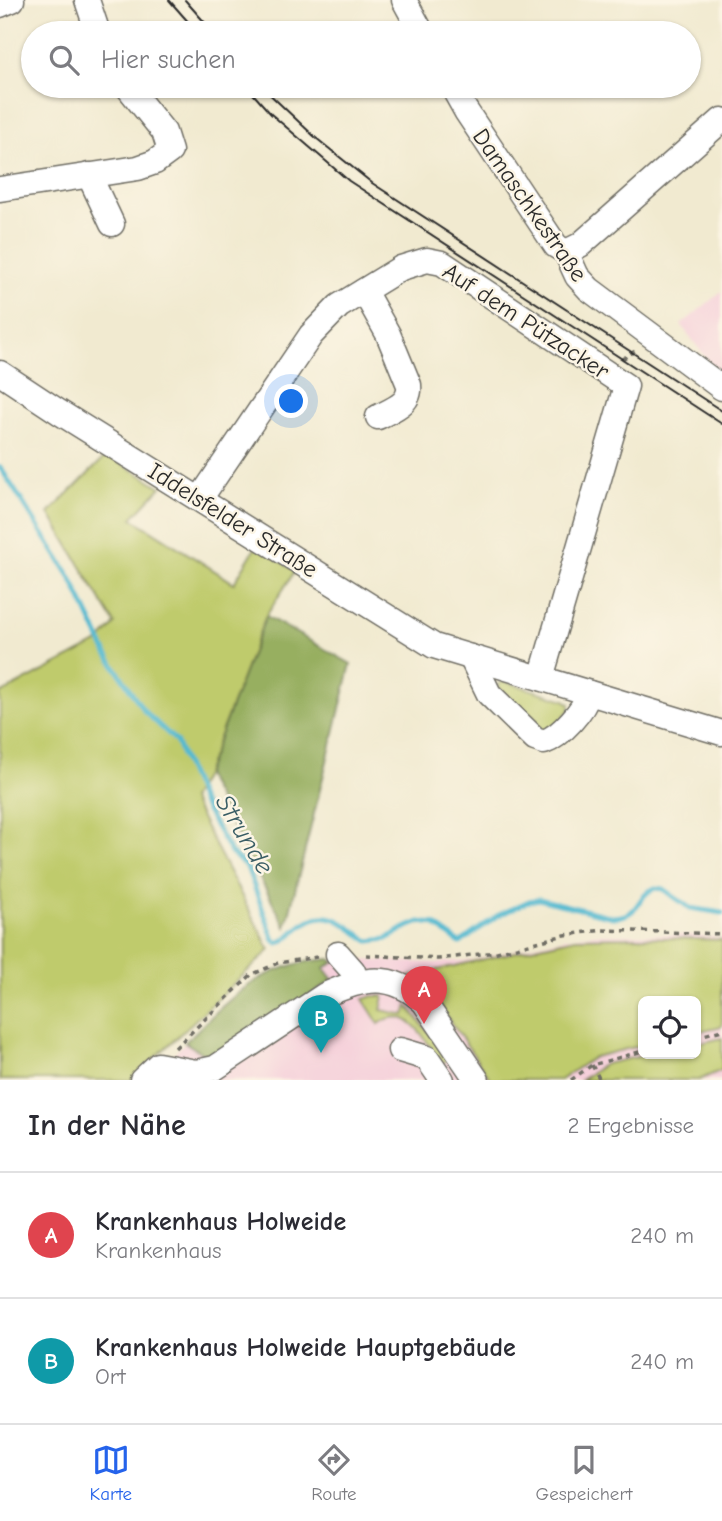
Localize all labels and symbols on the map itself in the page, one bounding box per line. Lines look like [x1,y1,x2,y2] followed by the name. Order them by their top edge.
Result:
[467,123,593,287] street label: Damaschkestraße
[438,257,615,385] street label: Auf dem Pützacker
[274,384,308,418] your location
[143,457,323,583] street label: Iddelsfelder Straße
[209,789,280,880] water label: Strunde
[401,966,447,1024] pin: A
[298,995,344,1053] pin: B

